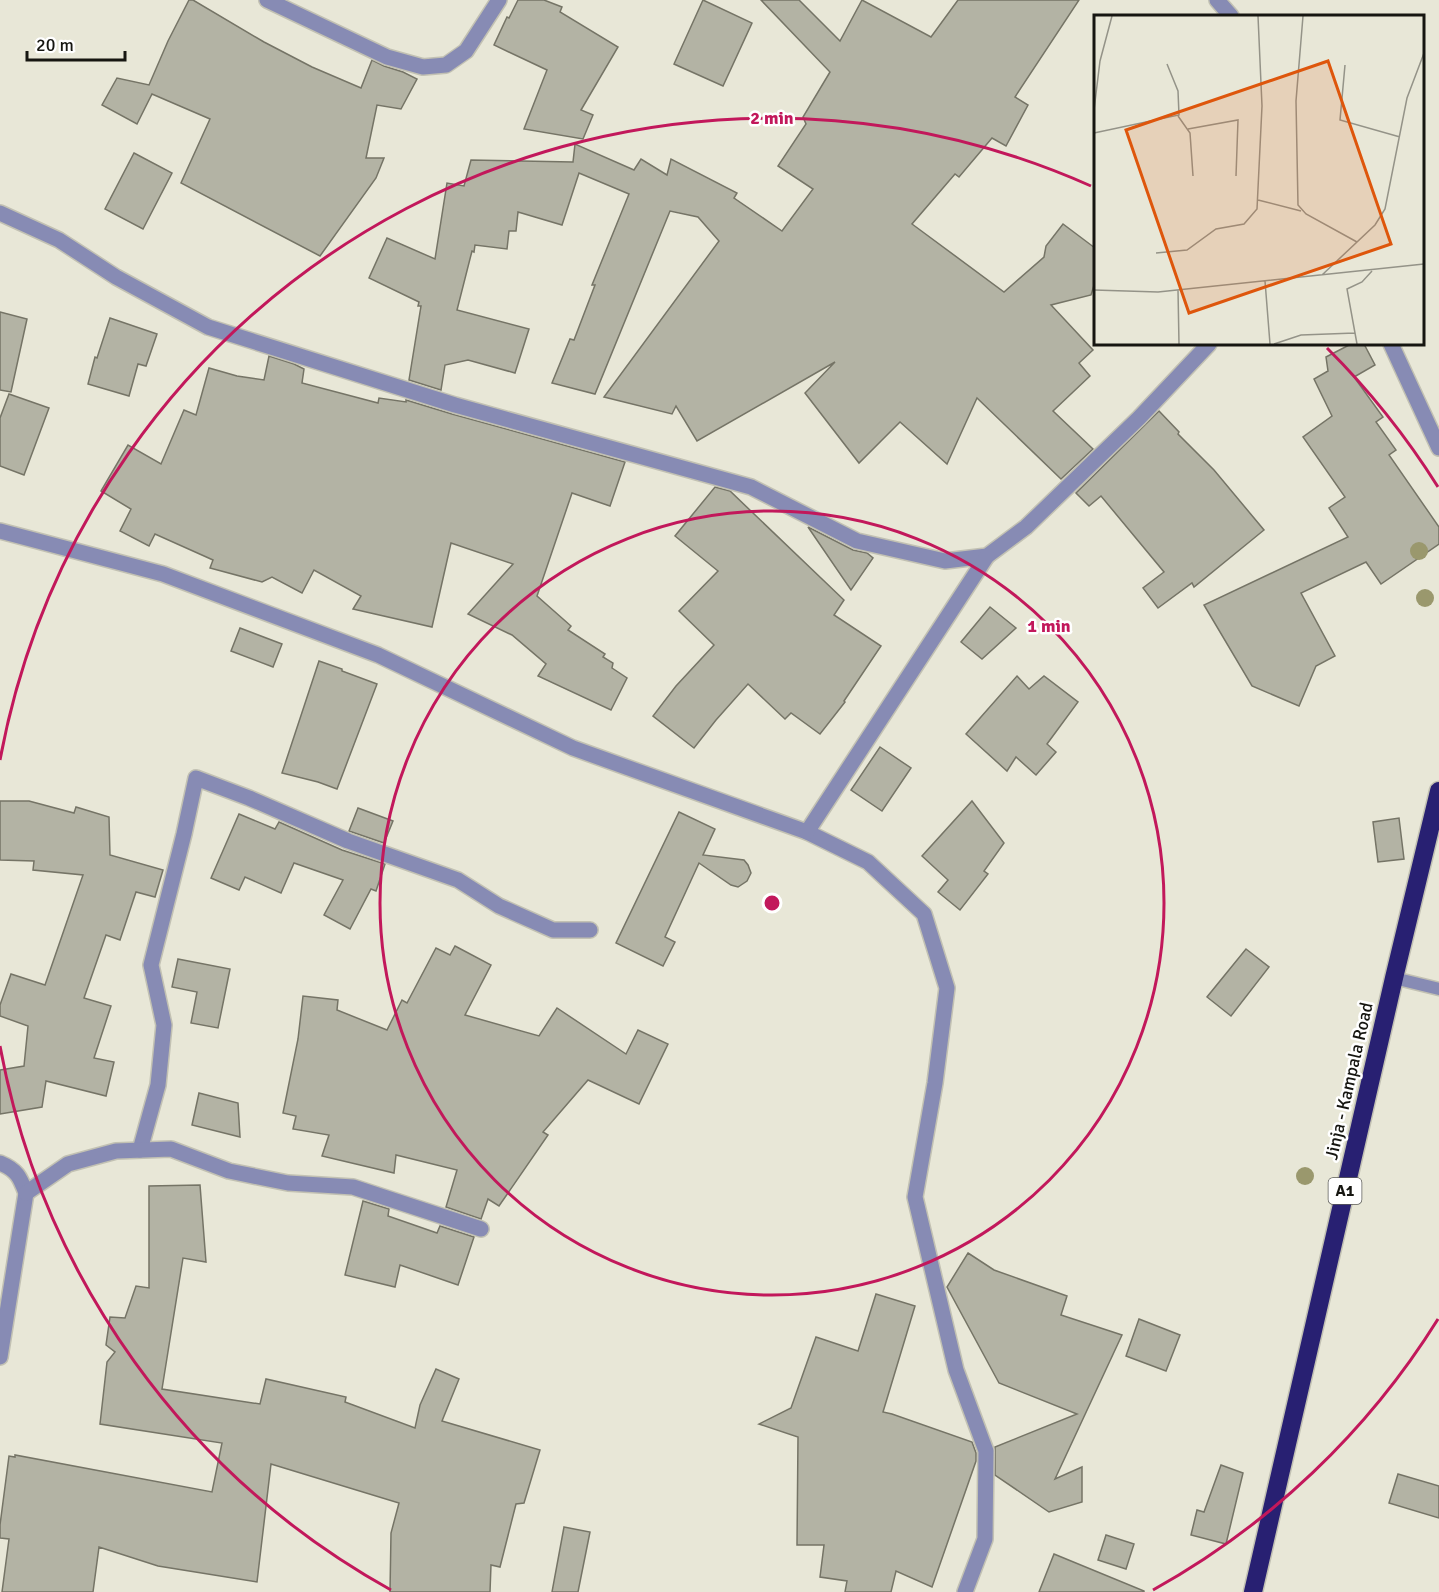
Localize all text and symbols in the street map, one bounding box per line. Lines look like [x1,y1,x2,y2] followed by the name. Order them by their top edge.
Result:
[1094,15,1424,345] inset map
[27,24,124,62] scale bar
[36,34,74,56] text: 20 m
[750,107,794,129] text: 2 min
[1027,615,1071,637] text: 1 min
[762,893,782,913] centre of rings
[1320,1000,1378,1162] street label: Jinja - Kampala Road
[1328,1178,1362,1204] road number: A1

